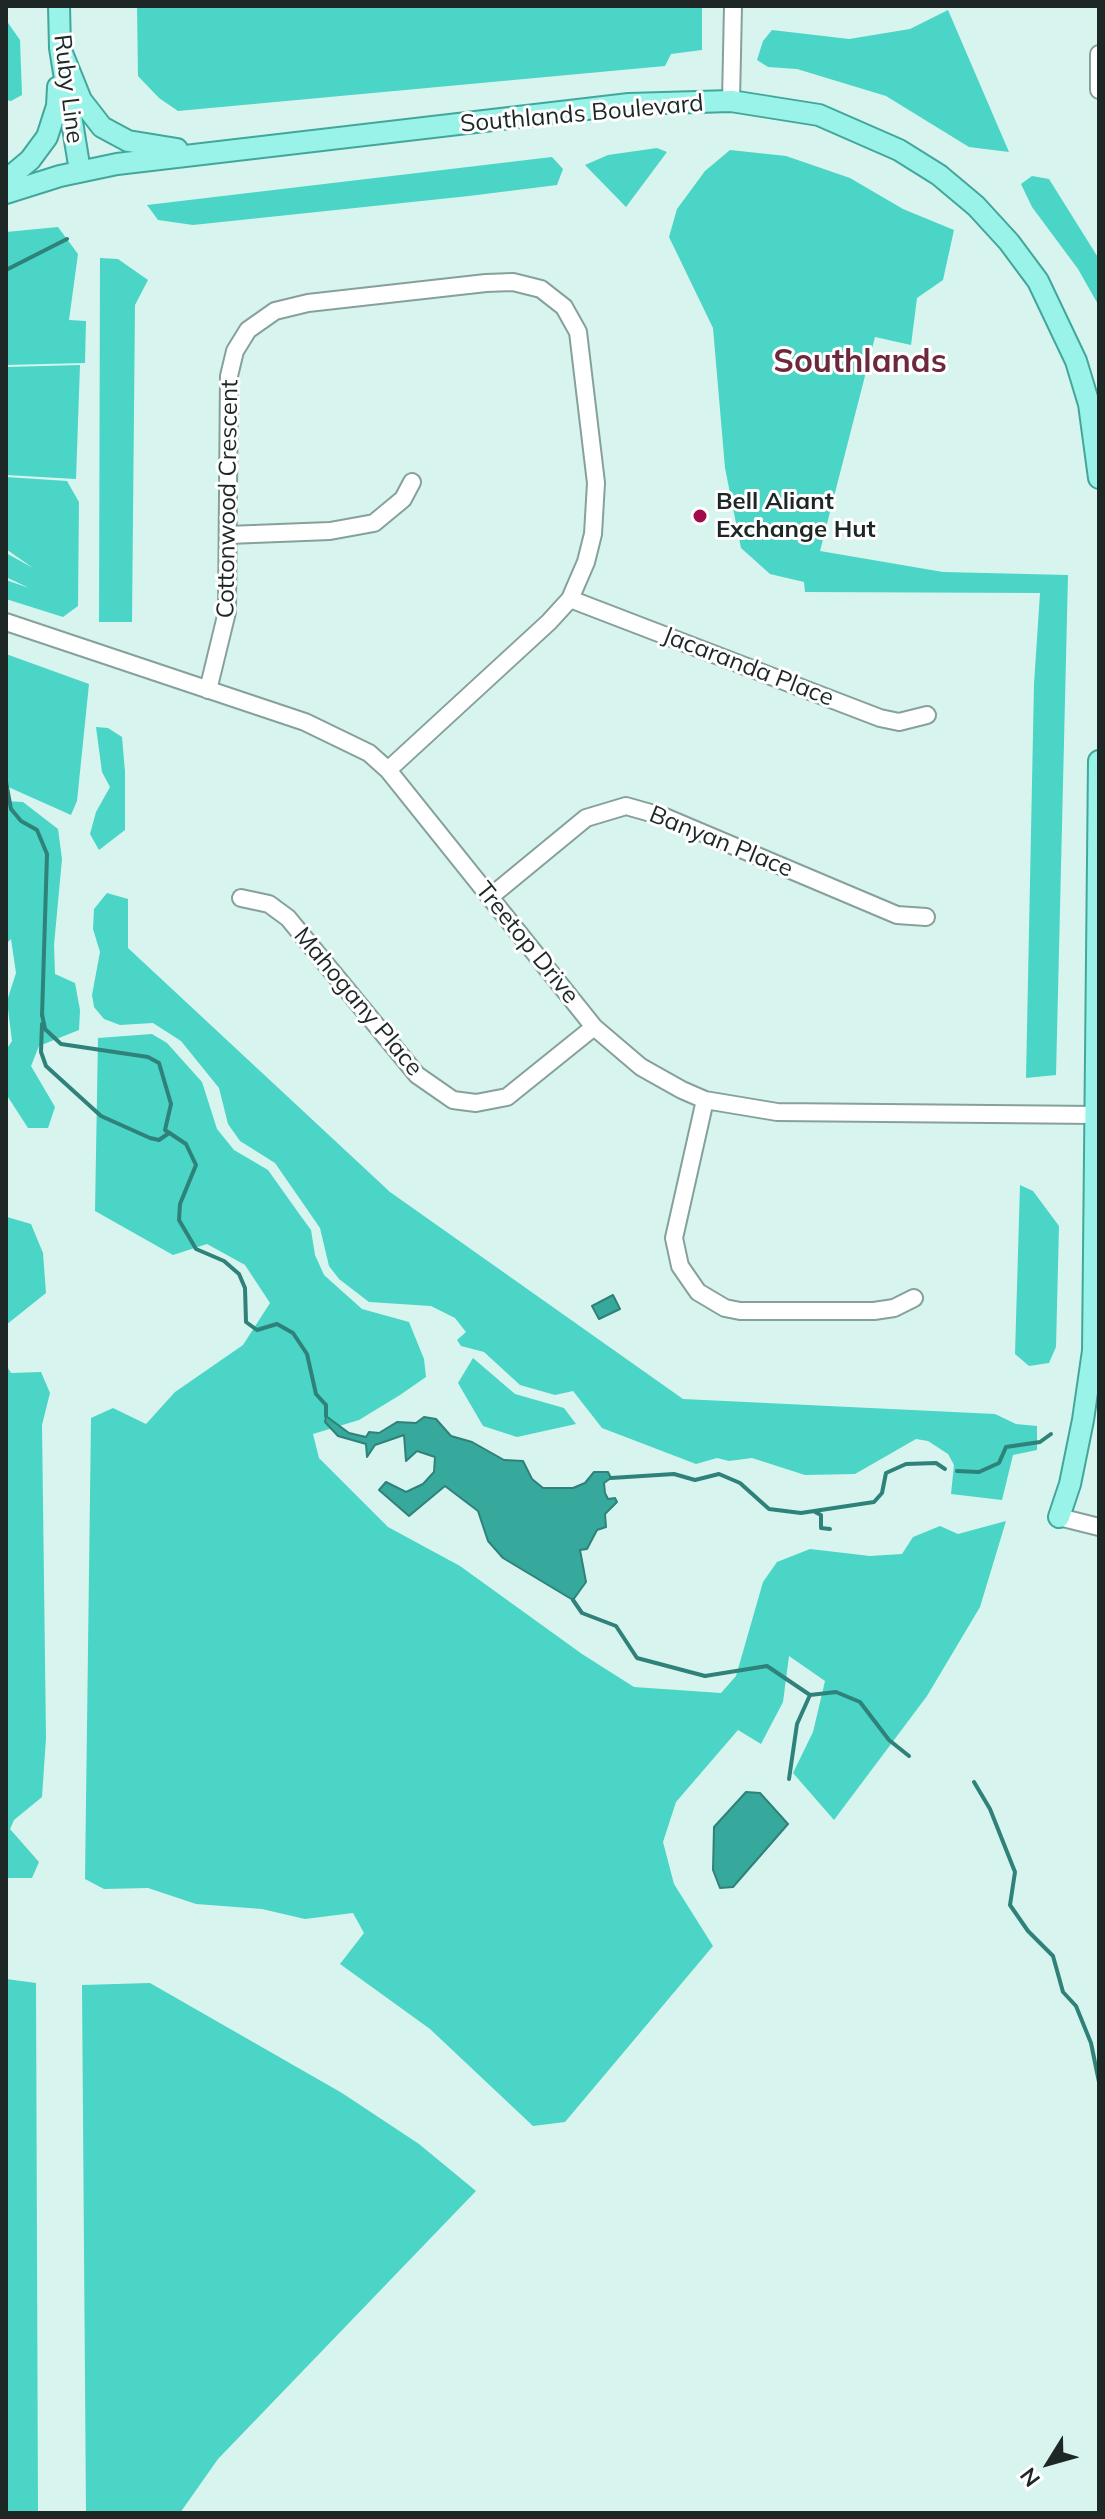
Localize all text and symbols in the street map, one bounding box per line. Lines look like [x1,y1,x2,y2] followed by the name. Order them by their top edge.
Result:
[47,33,89,145] street label: Ruby Line
[459,89,705,139] street label: Southlands Boulevard
[773,343,947,381] district label: Southlands
[212,379,244,619] street label: Cottonwood Crescent
[716,488,876,544] place label: Bell Aliant Exchange Hut
[691,507,709,525] marker: Bell Aliant Exchange Hut
[658,621,838,713] street label: Jacaranda Place
[645,800,797,884] street label: Banyan Place
[469,876,585,1010] street label: Treetop Drive
[288,922,428,1082] street label: Mahogany Place
[1009,2423,1089,2503] north arrow
[1014,2462,1046,2493] text: N

